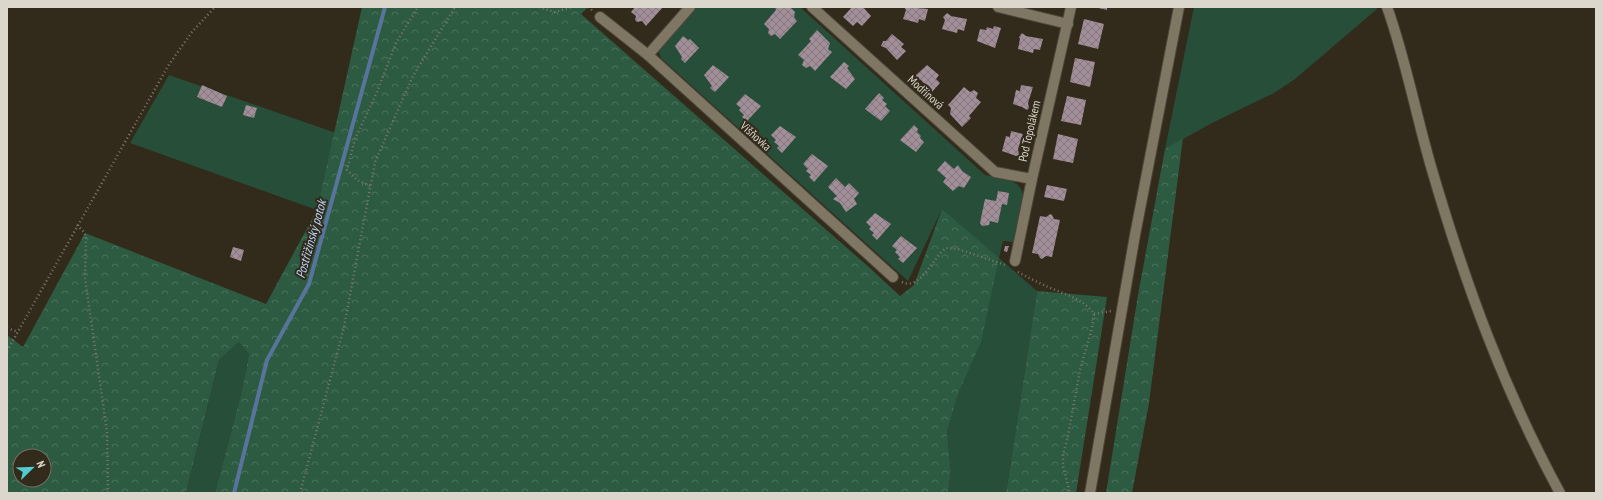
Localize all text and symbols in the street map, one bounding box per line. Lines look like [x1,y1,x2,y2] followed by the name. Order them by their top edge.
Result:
[905,72,947,112] street label: Modřínová
[1015,99,1043,163] street label: Pod Topolákem
[737,117,775,154] street label: Višňovka
[292,196,331,280] water label: Postřižínský potok
[12,448,52,488] north arrow
[34,459,49,470] text: N

